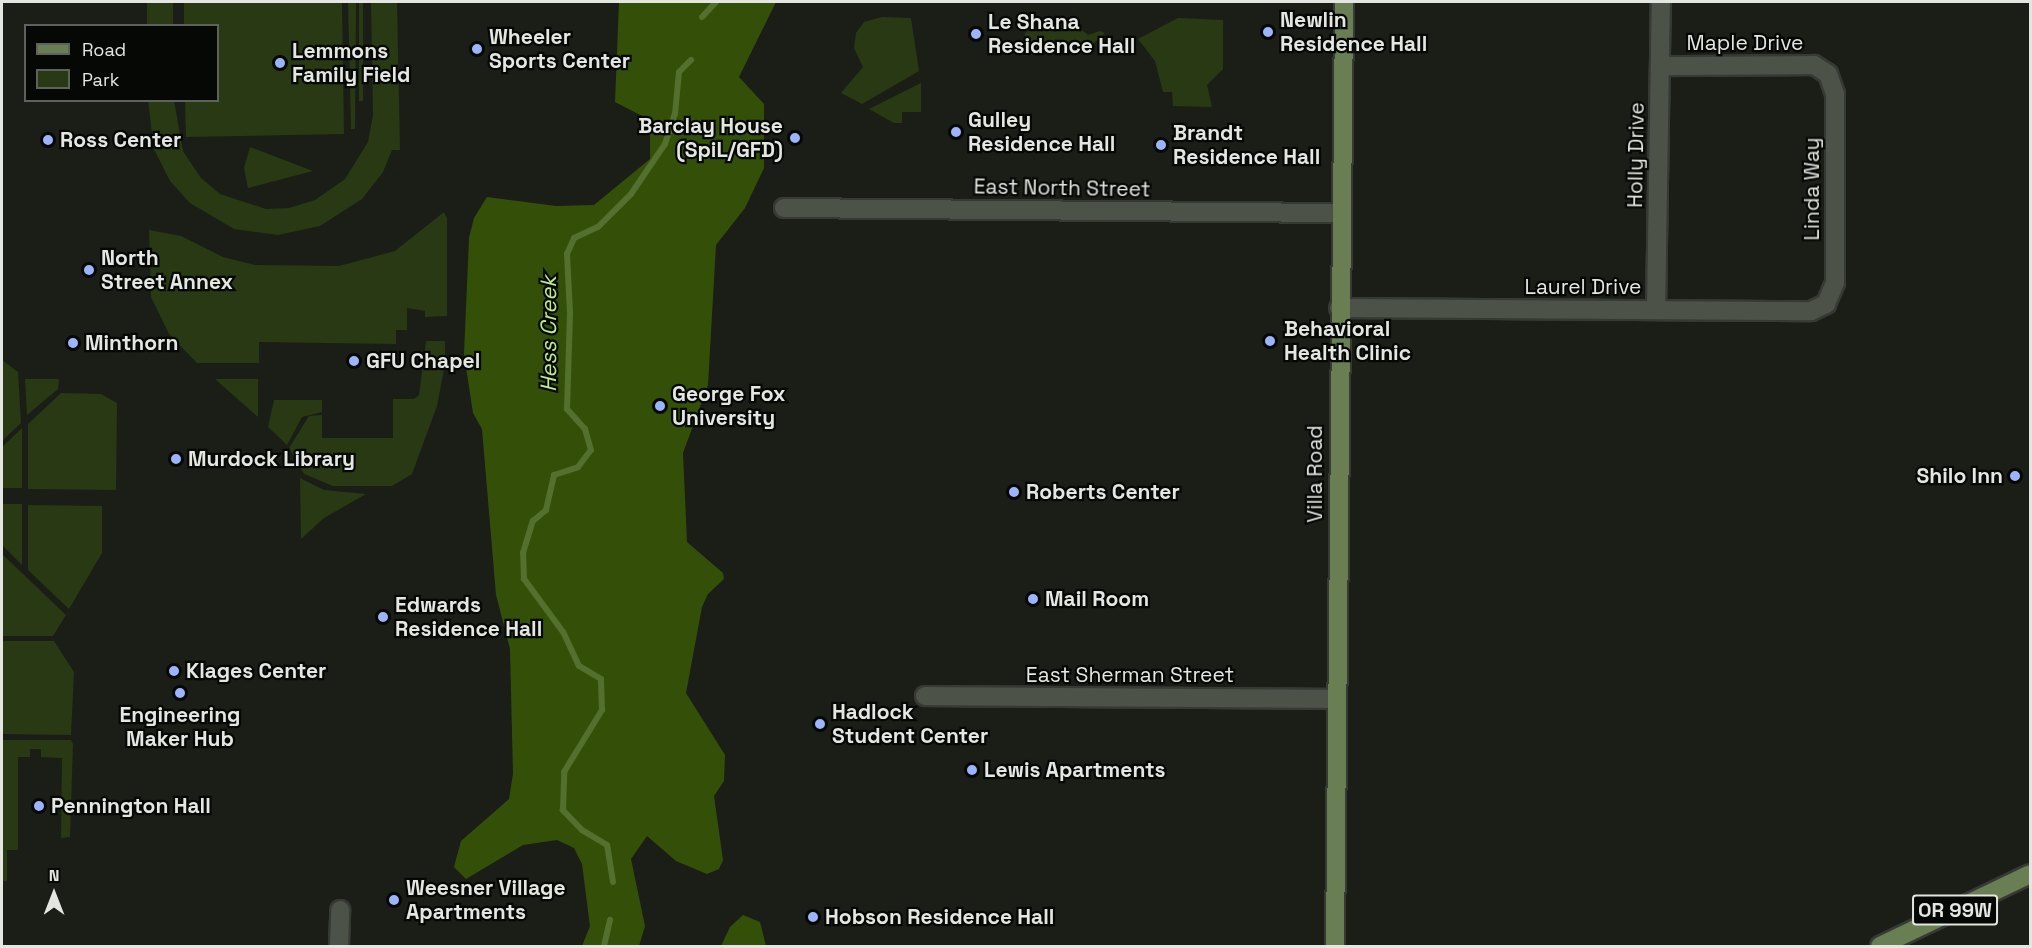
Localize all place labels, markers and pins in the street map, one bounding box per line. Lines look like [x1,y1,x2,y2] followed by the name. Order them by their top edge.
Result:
[1280,7,1427,57] place label: Newlin Residence Hall
[988,9,1135,59] place label: Le Shana Residence Hall
[489,24,630,74] place label: Wheeler Sports Center
[1261,25,1275,39] marker: Newlin Residence Hall
[969,27,983,41] marker: Le Shana Residence Hall
[292,38,410,88] place label: Lemmons Family Field
[470,42,484,56] marker: Wheeler Sports Center
[273,56,287,70] marker: Lemmons Family Field
[968,107,1115,157] place label: Gulley Residence Hall
[638,113,783,163] place label: Barclay House (SpiL/GFD)
[1173,120,1320,170] place label: Brandt Residence Hall
[949,125,963,139] marker: Gulley Residence Hall
[60,127,181,153] place label: Ross Center
[788,131,802,145] marker: Barclay House (SpiL/GFD)
[41,133,55,147] marker: Ross Center
[1154,138,1168,152] marker: Brandt Residence Hall
[101,245,233,295] place label: North Street Annex
[82,263,96,277] marker: North Street Annex
[1284,316,1411,366] place label: Behavioral Health Clinic
[85,330,178,356] place label: Minthorn
[1261,332,1279,350] marker: Behavioral Health Clinic
[66,336,80,350] marker: Minthorn
[366,348,480,374] place label: GFU Chapel
[347,354,361,368] marker: GFU Chapel
[672,381,785,431] place label: George Fox University
[653,399,667,413] marker: George Fox University
[188,446,355,472] place label: Murdock Library
[169,452,183,466] marker: Murdock Library
[1917,463,2003,489] place label: Shilo Inn
[2008,469,2022,483] marker: Shilo Inn
[1026,479,1180,505] place label: Roberts Center
[1007,485,1021,499] marker: Roberts Center
[1045,586,1149,612] place label: Mail Room
[395,592,542,642] place label: Edwards Residence Hall
[1026,592,1040,606] marker: Mail Room
[376,610,390,624] marker: Edwards Residence Hall
[186,658,326,684] place label: Klages Center
[167,664,181,678] marker: Klages Center
[173,686,187,700] marker: Engineering Maker Hub
[832,699,988,749] place label: Hadlock Student Center
[120,702,240,752] place label: Engineering Maker Hub
[813,717,827,731] marker: Hadlock Student Center
[984,757,1166,783] place label: Lewis Apartments
[965,763,979,777] marker: Lewis Apartments
[51,793,211,819] place label: Pennington Hall
[32,799,46,813] marker: Pennington Hall
[406,875,566,925] place label: Weesner Village Apartments
[387,893,401,907] marker: Weesner Village Apartments
[825,904,1054,930] place label: Hobson Residence Hall
[806,910,820,924] marker: Hobson Residence Hall

